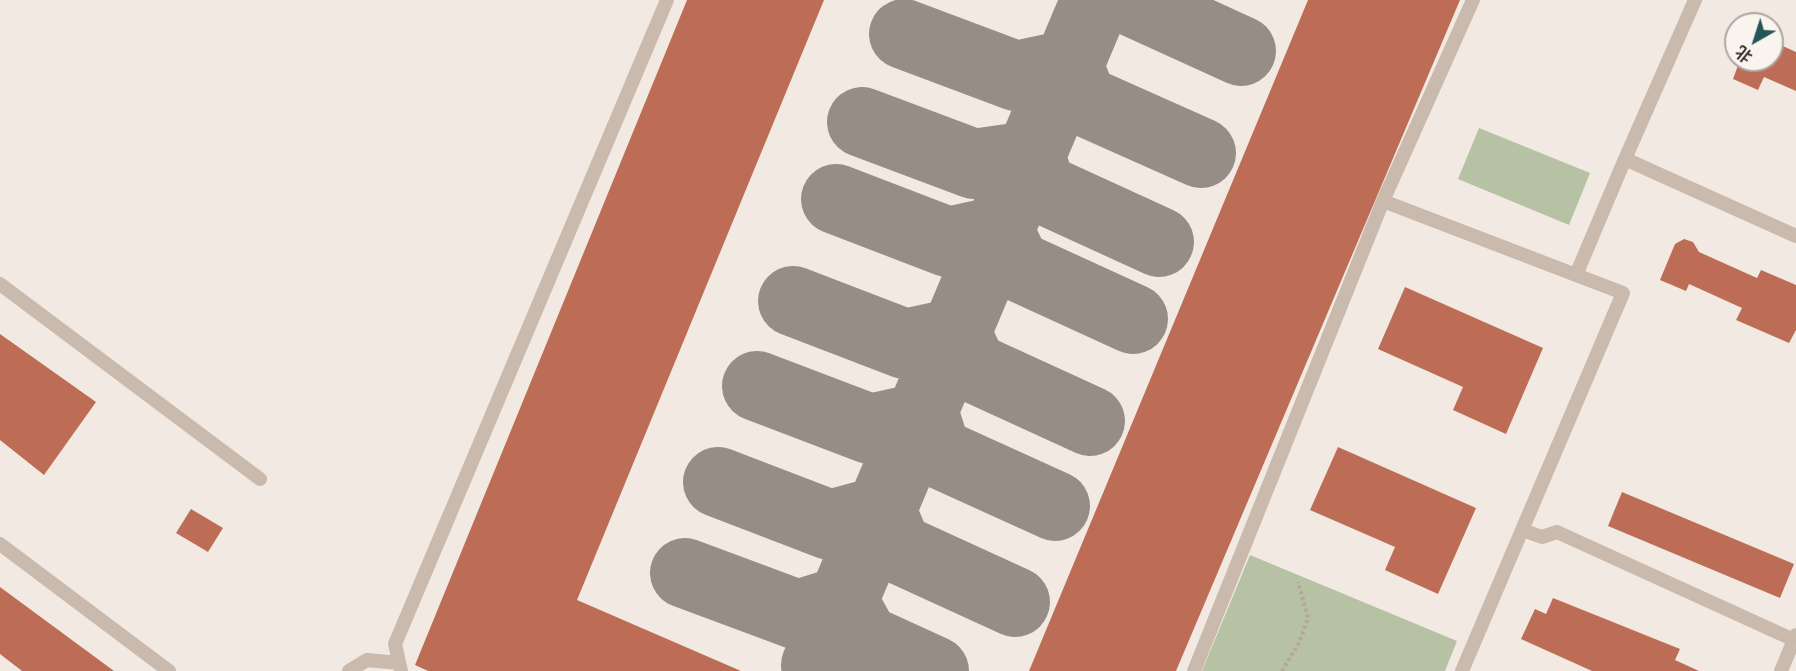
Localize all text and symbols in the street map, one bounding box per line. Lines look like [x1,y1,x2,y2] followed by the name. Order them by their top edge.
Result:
[1724,12,1784,72] north arrow
[1731,42,1756,67] text: 北

